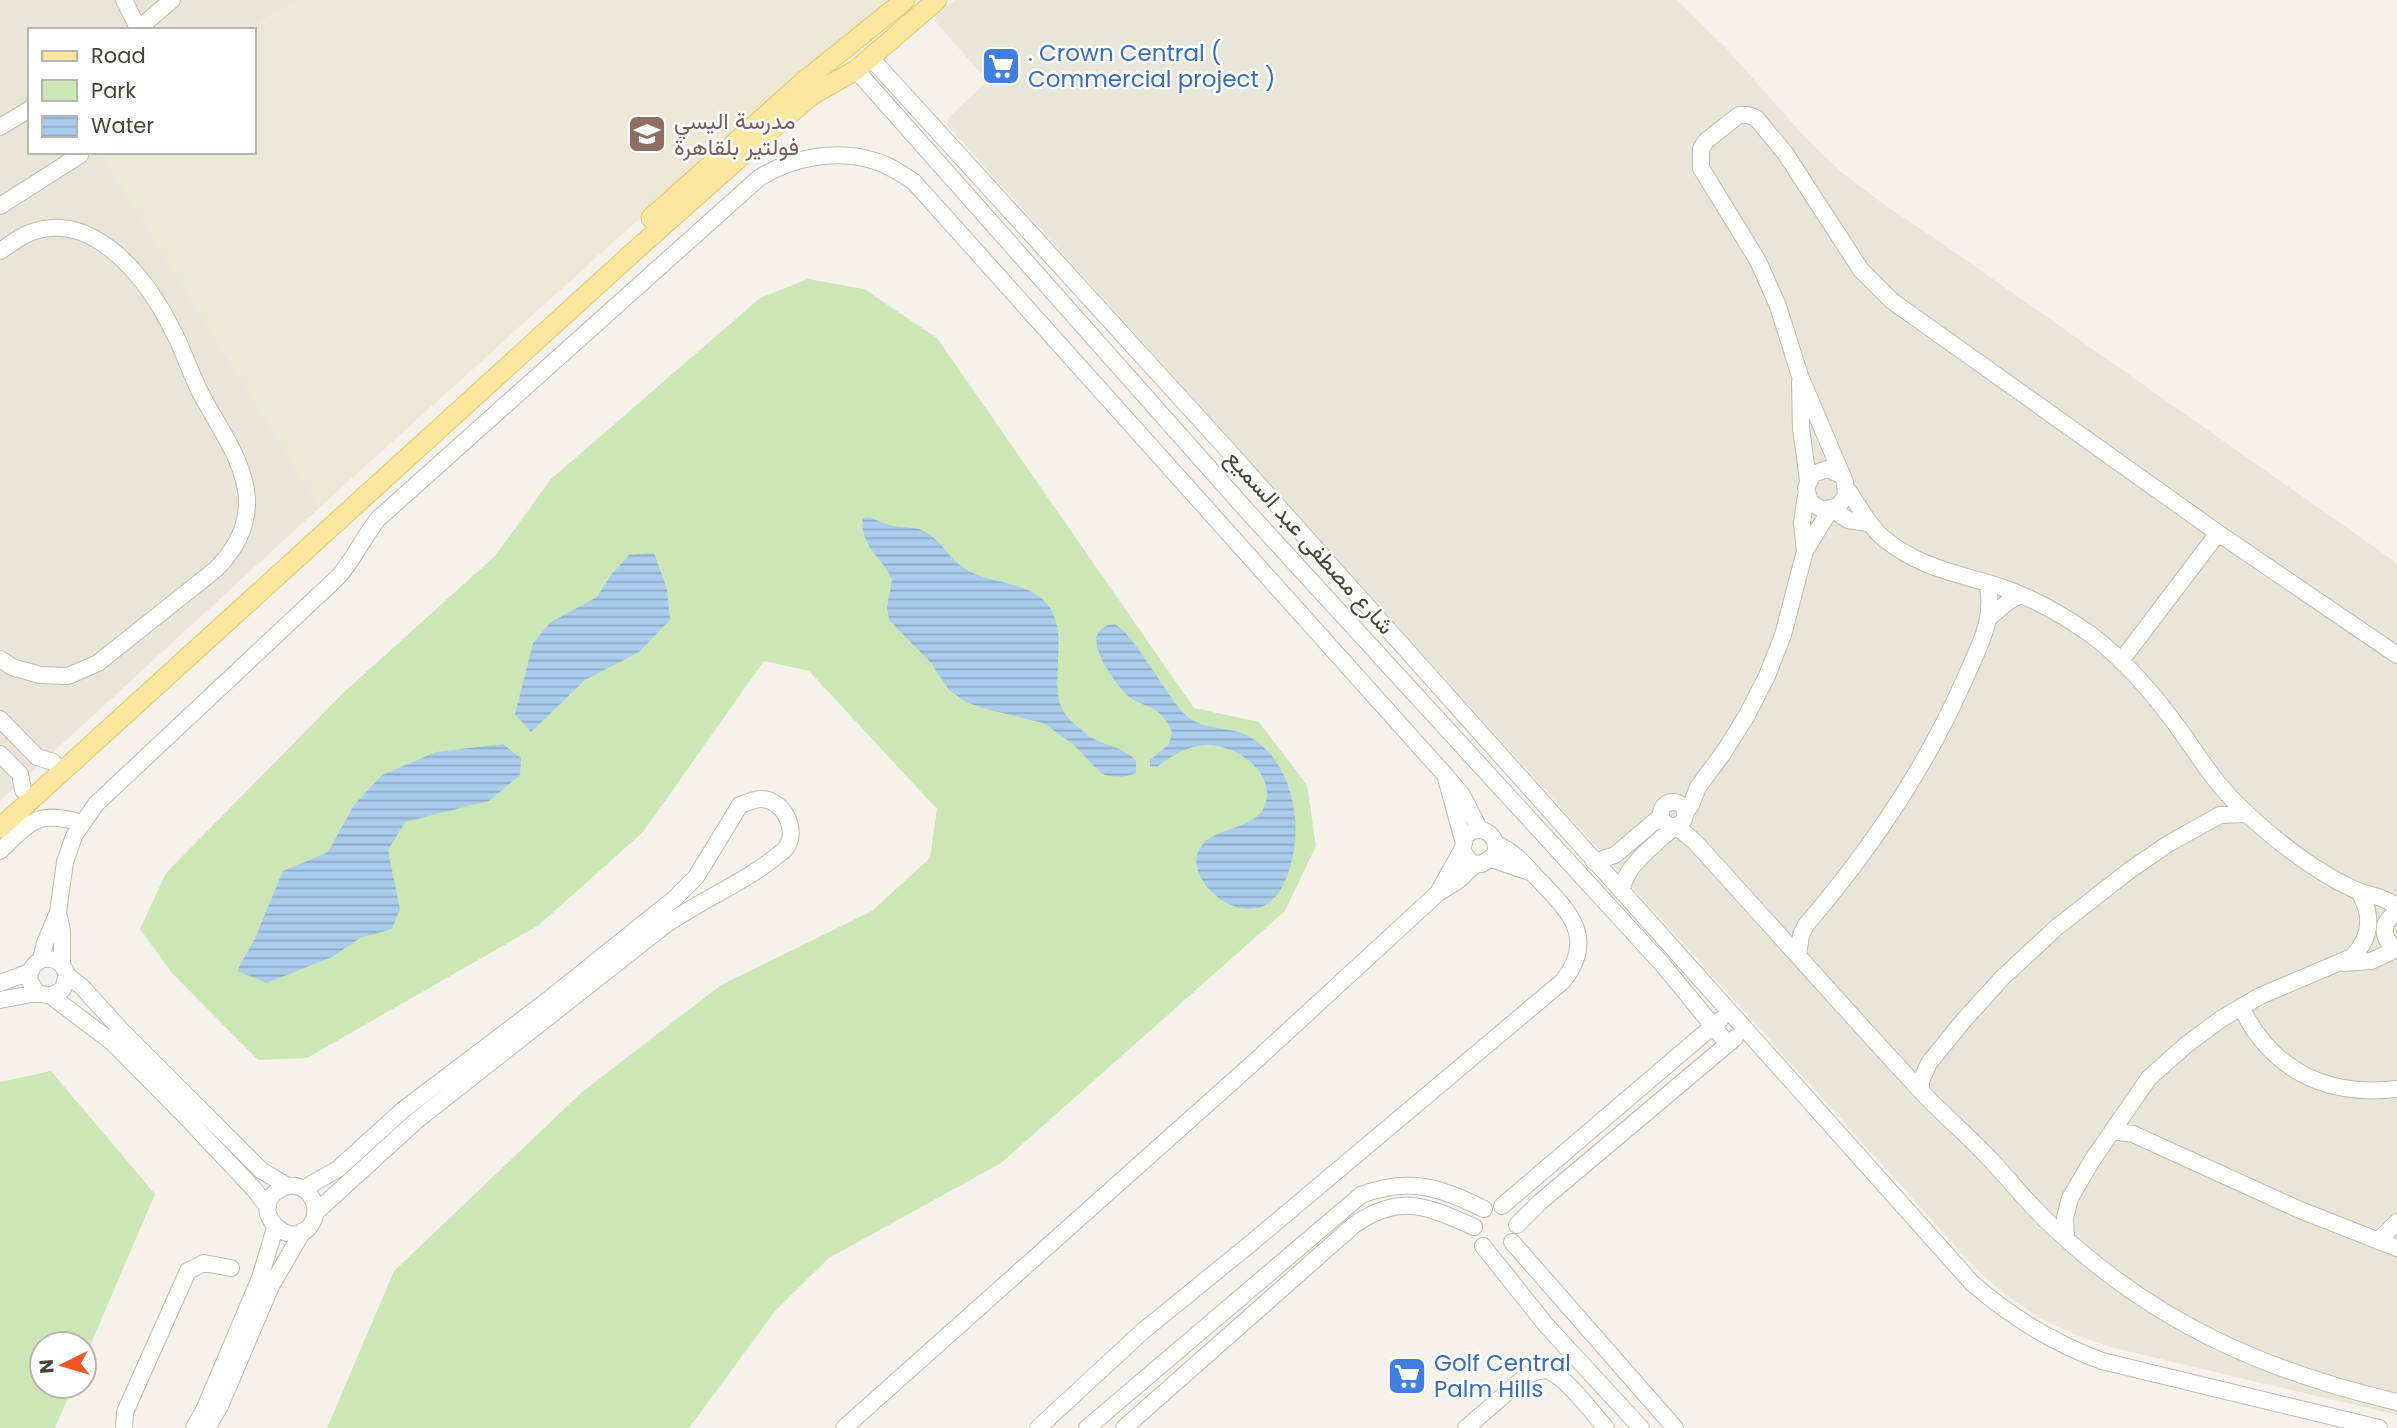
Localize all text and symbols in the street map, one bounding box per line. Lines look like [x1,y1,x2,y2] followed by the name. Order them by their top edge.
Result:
[28,28,256,154] legend
[1028,37,1275,95] place label: . Crown Central ( Commercial project )
[91,41,146,70] text: Road
[980,45,1022,87] supermarket icon: . Crown Central ( Commercial project )
[91,76,136,105] text: Park
[674,105,799,163] place label: مدرسة اليسي فولتير بلقاهرة
[91,111,154,140] text: Water
[626,113,668,155] school or university icon: مدرسة اليسي فولتير بلقاهرة
[1218,443,1402,641] street label: شارع مصطفى عبد السميع
[28,1330,98,1400] north arrow
[1434,1347,1571,1405] place label: Golf Central Palm Hills
[1386,1355,1428,1397] supermarket icon: Golf Central Palm Hills
[32,1358,61,1375] text: N

